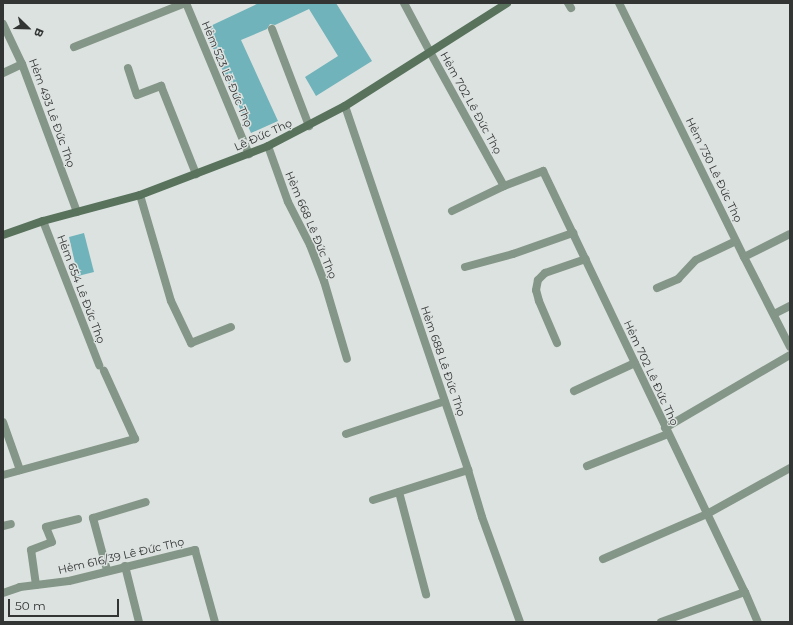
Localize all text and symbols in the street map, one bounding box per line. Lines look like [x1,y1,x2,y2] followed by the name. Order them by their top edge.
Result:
[8,8,48,48] north arrow
[199,19,255,129] street label: Hẻm 523 Lê Đức Thọ
[31,26,47,39] text: B
[437,50,505,156] street label: Hẻm 702 Lê Đức Thọ
[26,57,78,169] street label: Hẻm 493 Lê Đức Thọ
[683,115,745,225] street label: Hẻm 730 Lê Đức Thọ
[232,116,294,154] street label: Lê Đức Thọ
[282,169,340,281] street label: Hẻm 668 Lê Đức Thọ
[54,233,108,345] street label: Hẻm 654 Lê Đức Thọ
[418,304,468,418] street label: Hẻm 688 Lê Đức Thọ
[621,318,681,428] street label: Hẻm 702 Lê Đức Thọ
[57,535,185,577] street label: Hẻm 616/39 Lê Đức Thọ
[10,591,121,617] scale bar
[15,598,46,613] text: 50 m

